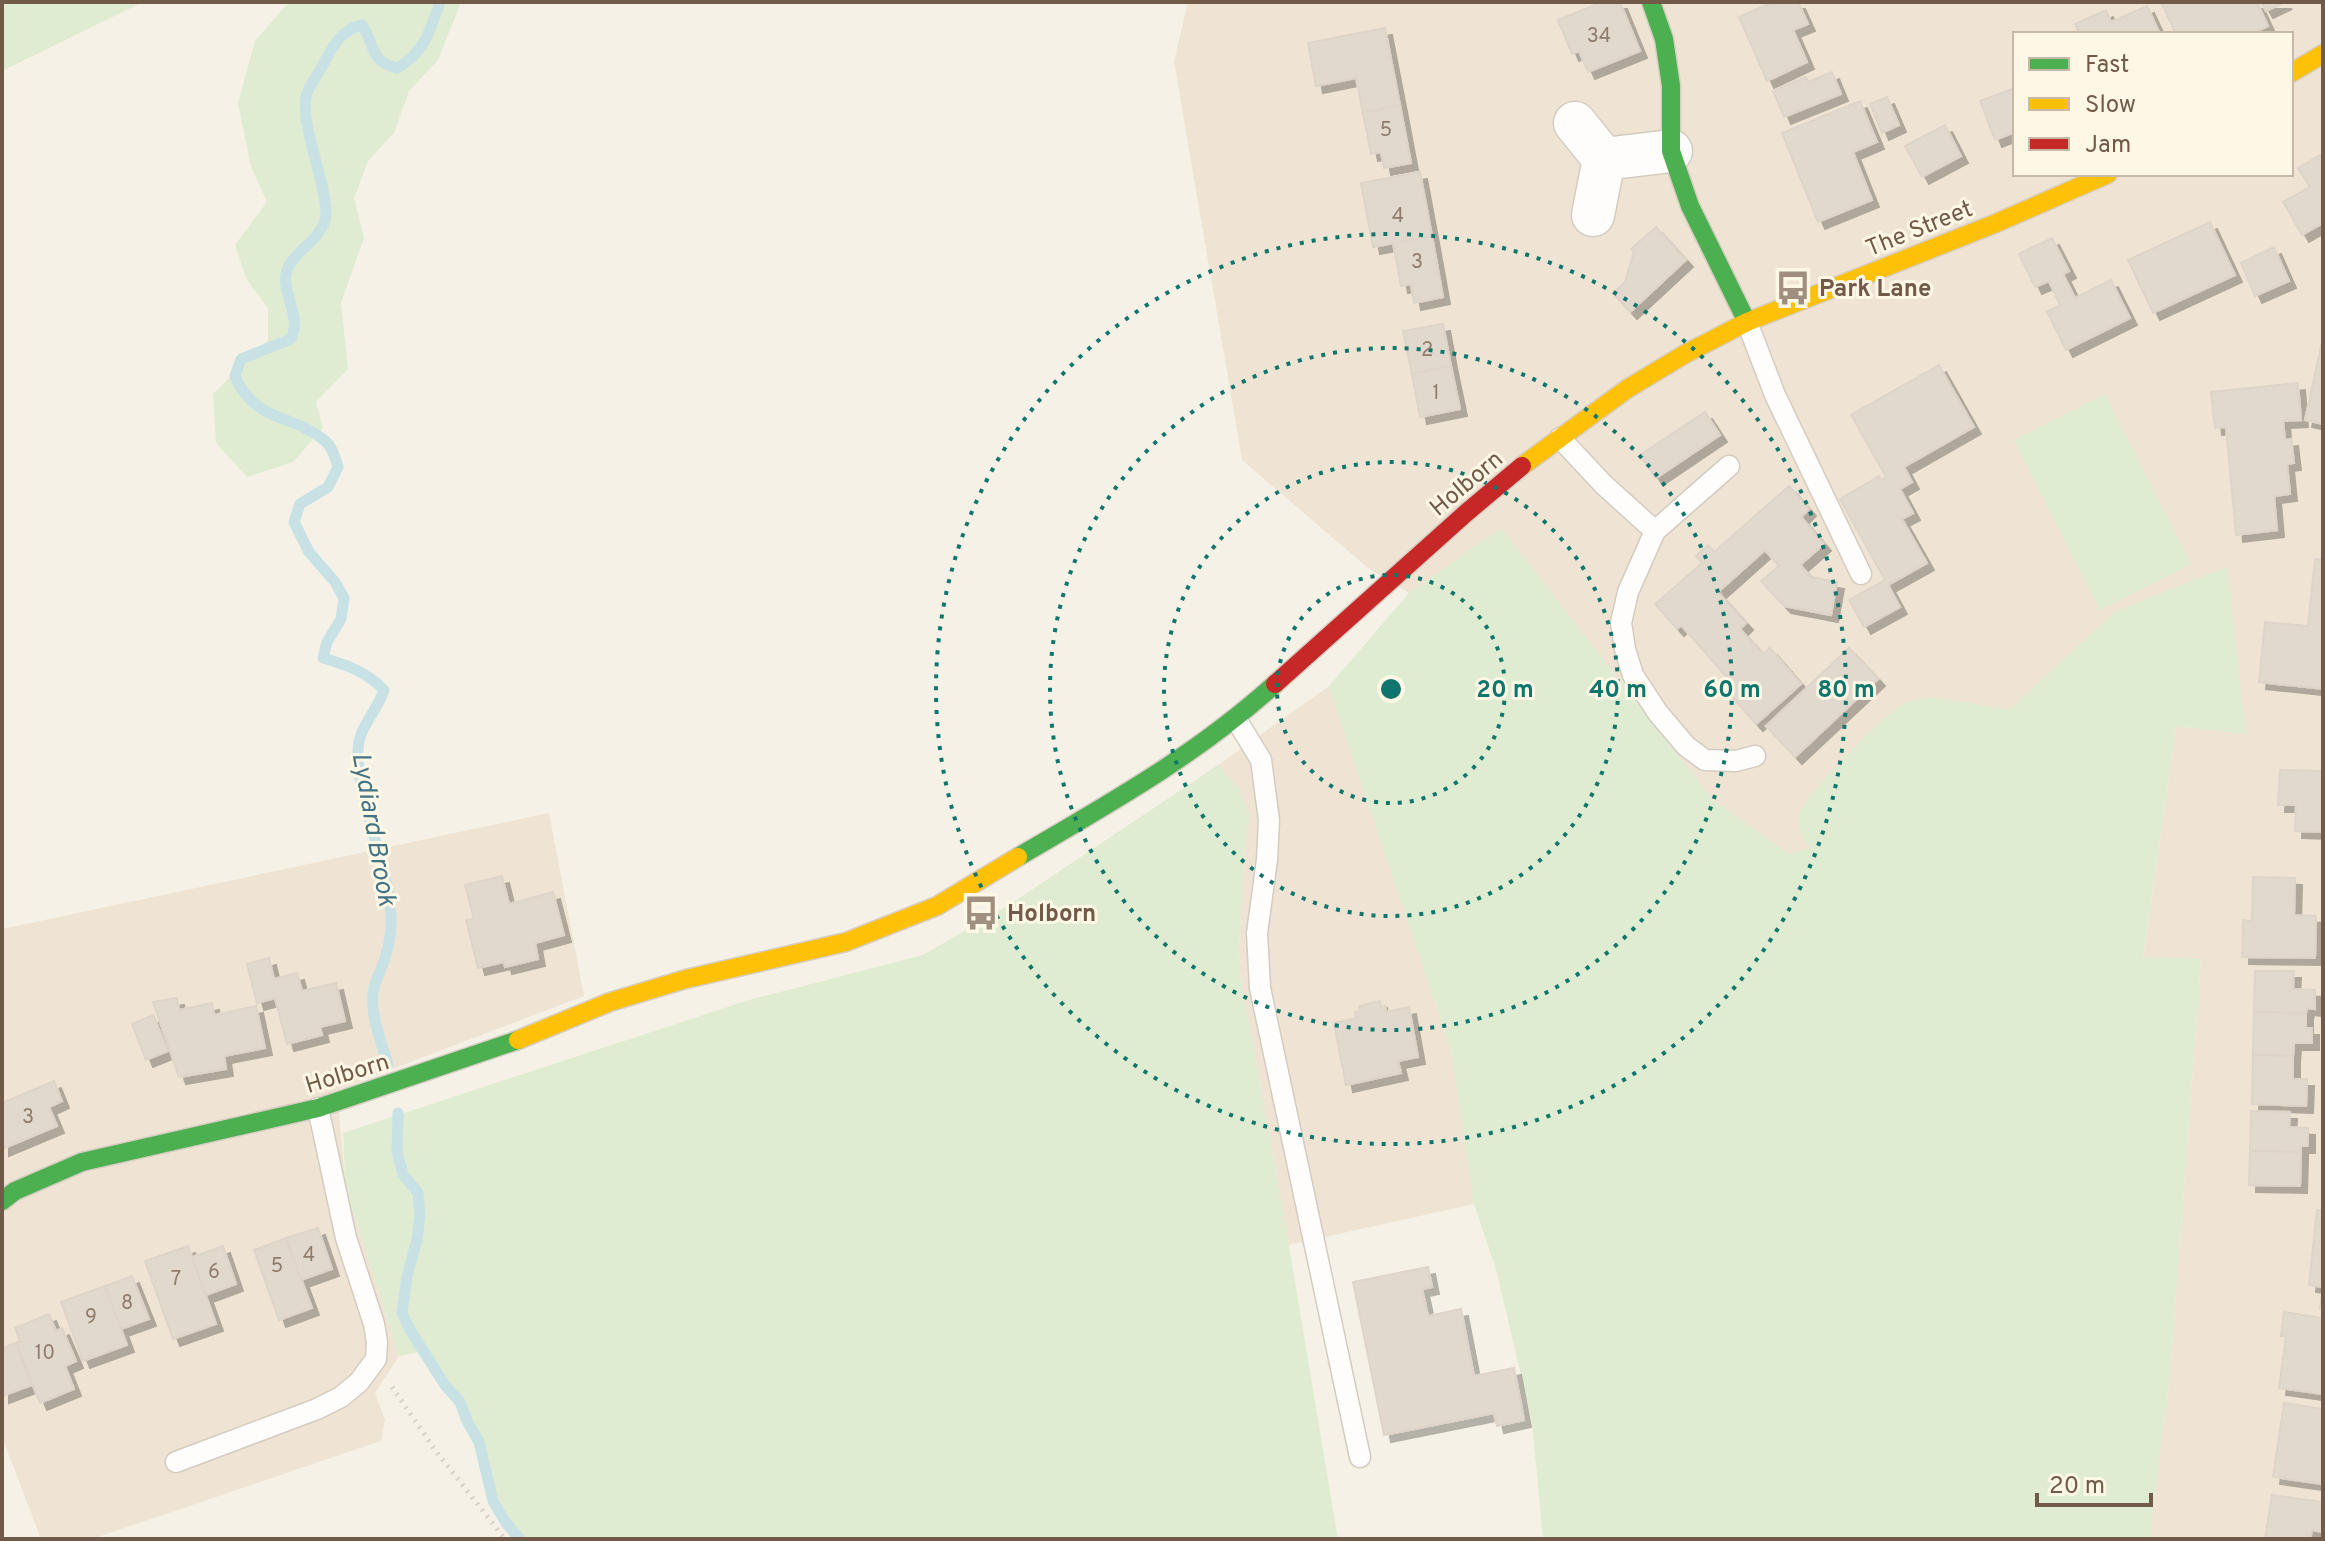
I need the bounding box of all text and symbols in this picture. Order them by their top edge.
house number: 34 [1587,24,1611,50]
legend [2013,32,2293,176]
text: Fast [2085,51,2129,81]
text: Slow [2085,91,2136,121]
house number: 5 [1380,118,1392,144]
text: Jam [2085,131,2131,161]
street label: The Street [1862,195,1978,265]
house number: 4 [1392,204,1404,230]
house number: 3 [1411,250,1423,276]
bus stop icon: Park Lane [1774,269,1812,307]
place label: Park Lane [1819,275,1931,305]
house number: 2 [1421,338,1433,364]
house number: 1 [1432,381,1440,407]
street label: Holborn [1425,445,1510,524]
centre of rings [1377,675,1405,703]
text: 20 m [1476,676,1534,706]
text: 40 m [1589,676,1647,706]
text: 60 m [1703,676,1761,706]
text: 80 m [1817,676,1875,706]
water label: Lydiard Brook [343,750,402,910]
bus stop icon: Holborn [962,894,1000,932]
place label: Holborn [1007,900,1096,930]
street label: Holborn [302,1048,393,1102]
house number: 3 [22,1105,34,1131]
house number: 4 [303,1243,315,1269]
house number: 5 [271,1254,283,1280]
house number: 6 [208,1260,220,1286]
house number: 7 [171,1267,181,1293]
house number: 8 [121,1291,133,1317]
house number: 9 [85,1305,97,1331]
house number: 10 [35,1341,55,1367]
scale bar [2037,1457,2151,1507]
text: 20 m [2049,1472,2105,1502]

